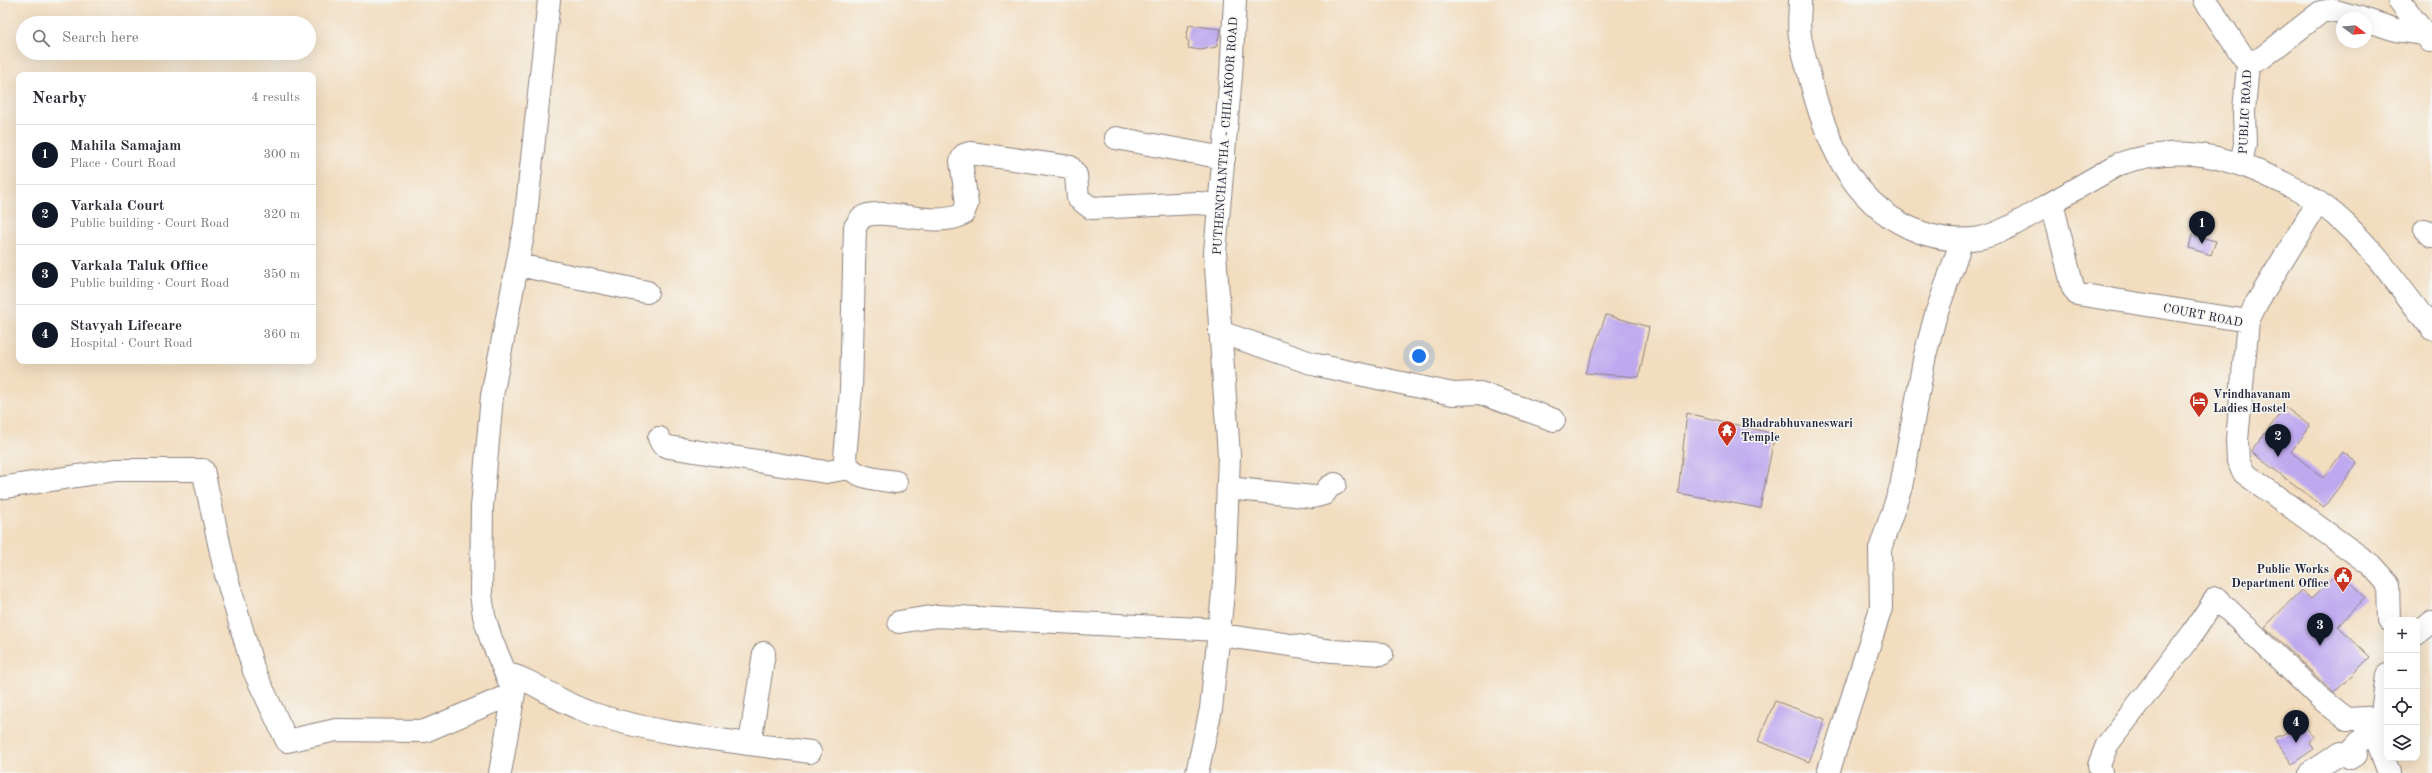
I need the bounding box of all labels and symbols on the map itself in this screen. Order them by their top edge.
north arrow [2336,12,2372,48]
street label: PUTHENCHANTHA - CHILAKOOR ROAD [1212,17,1240,256]
street label: PUBLIC ROAD [2238,70,2254,155]
pin: 1 [2189,211,2215,244]
street label: COURT ROAD [2162,302,2244,330]
your location [1409,346,1429,366]
place label: Vrindhavanam Ladies Hostel [2213,389,2291,415]
hotel icon: Vrindhavanam Ladies Hostel [2188,390,2210,418]
place label: Bhadrabhuvaneswari Temple [1741,418,1853,444]
temple icon: Bhadrabhuvaneswari Temple [1716,419,1738,447]
pin: 2 [2265,424,2291,457]
place label: Public Works Department Office [2231,564,2329,590]
public building icon: Public Works Department Office [2332,565,2354,593]
pin: 3 [2307,613,2333,646]
pin: 4 [2283,710,2309,743]

